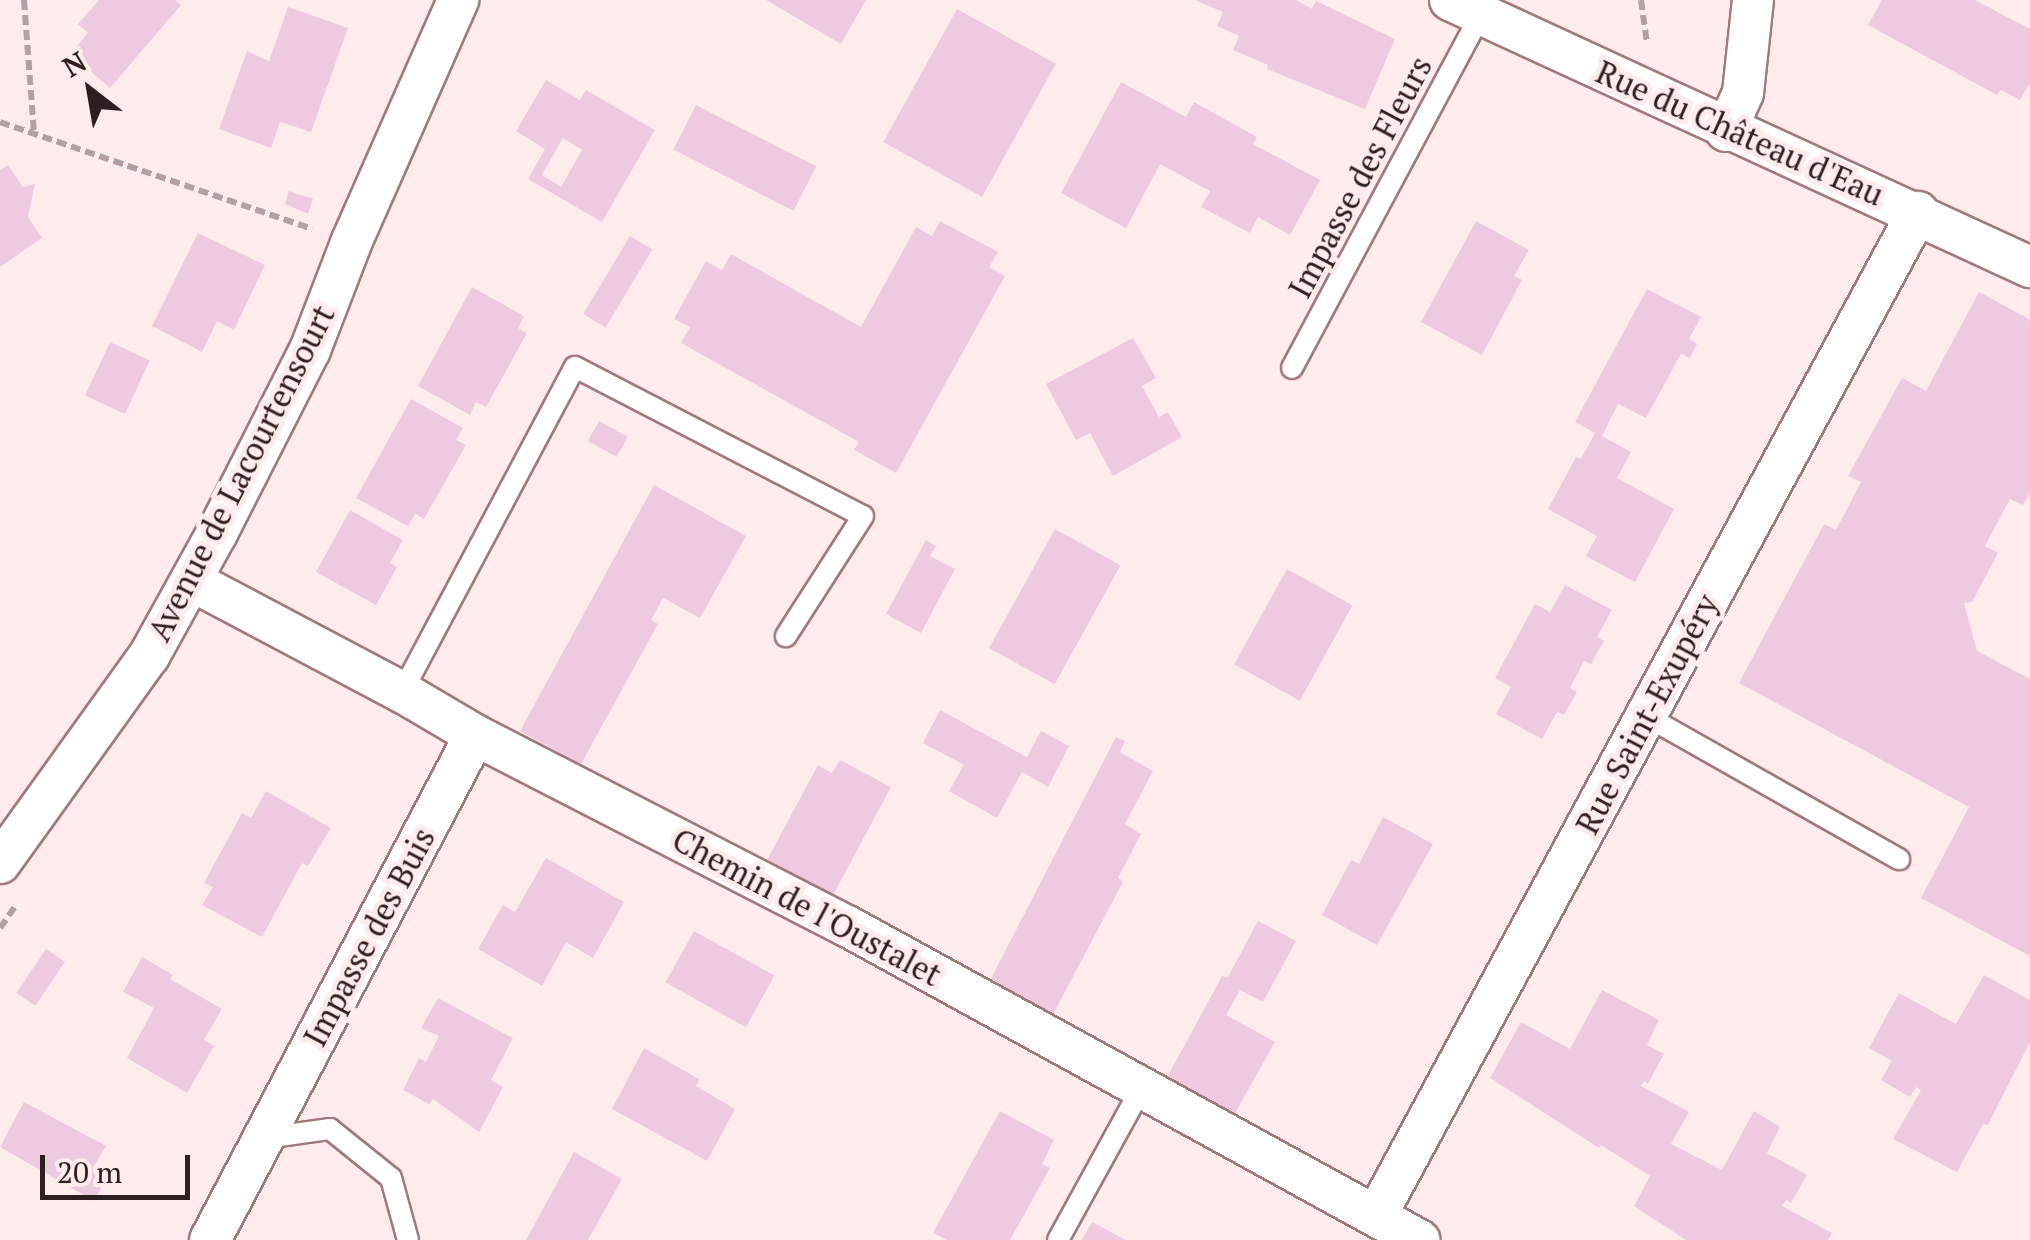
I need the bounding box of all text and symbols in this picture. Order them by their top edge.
north arrow [40,40,140,140]
text: N [56,43,93,85]
street label: Impasse des Fleurs [1280,50,1440,304]
street label: Rue du Château d'Eau [1590,52,1890,214]
street label: Avenue de Lacourtensourt [140,299,342,647]
street label: Rue Saint-Exupéry [1568,588,1726,840]
street label: Chemin de l'Oustalet [666,820,948,994]
street label: Impasse des Buis [295,821,443,1053]
scale bar [45,1135,195,1197]
text: 20 m [57,1152,122,1192]

